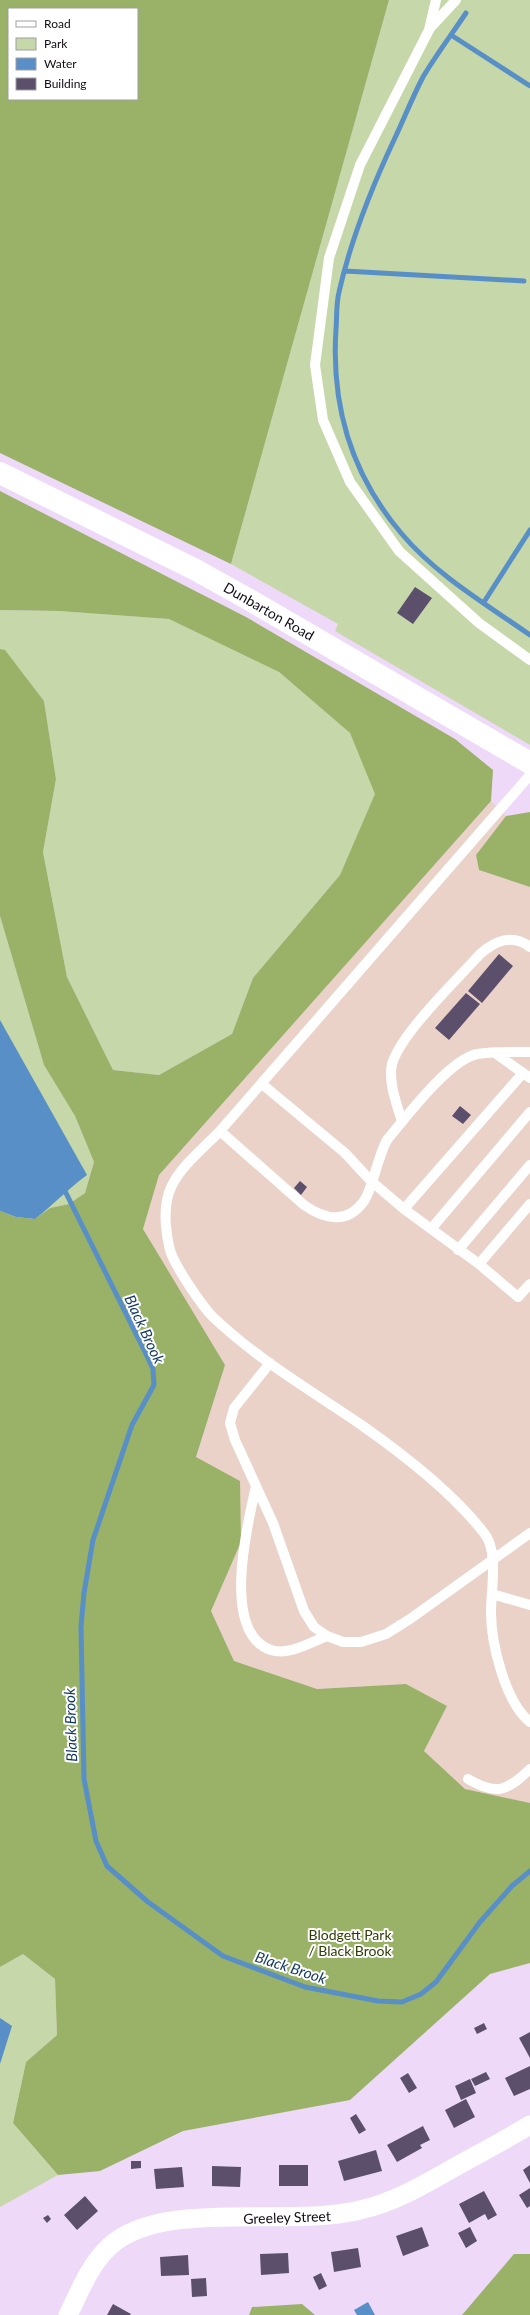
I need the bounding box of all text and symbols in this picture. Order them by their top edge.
legend [8,8,138,100]
text: Road [44,16,71,31]
text: Park [44,36,68,51]
text: Water [44,56,77,71]
text: Building [44,76,87,91]
street label: Dunbarton Road [221,578,317,644]
water label: Black Brook [121,1292,169,1367]
water label: Black Brook [60,1687,80,1762]
park label: Blodgett Park / Black Brook [308,1926,392,1959]
water label: Black Brook [253,1947,330,1987]
street label: Greeley Street [243,2207,331,2227]

